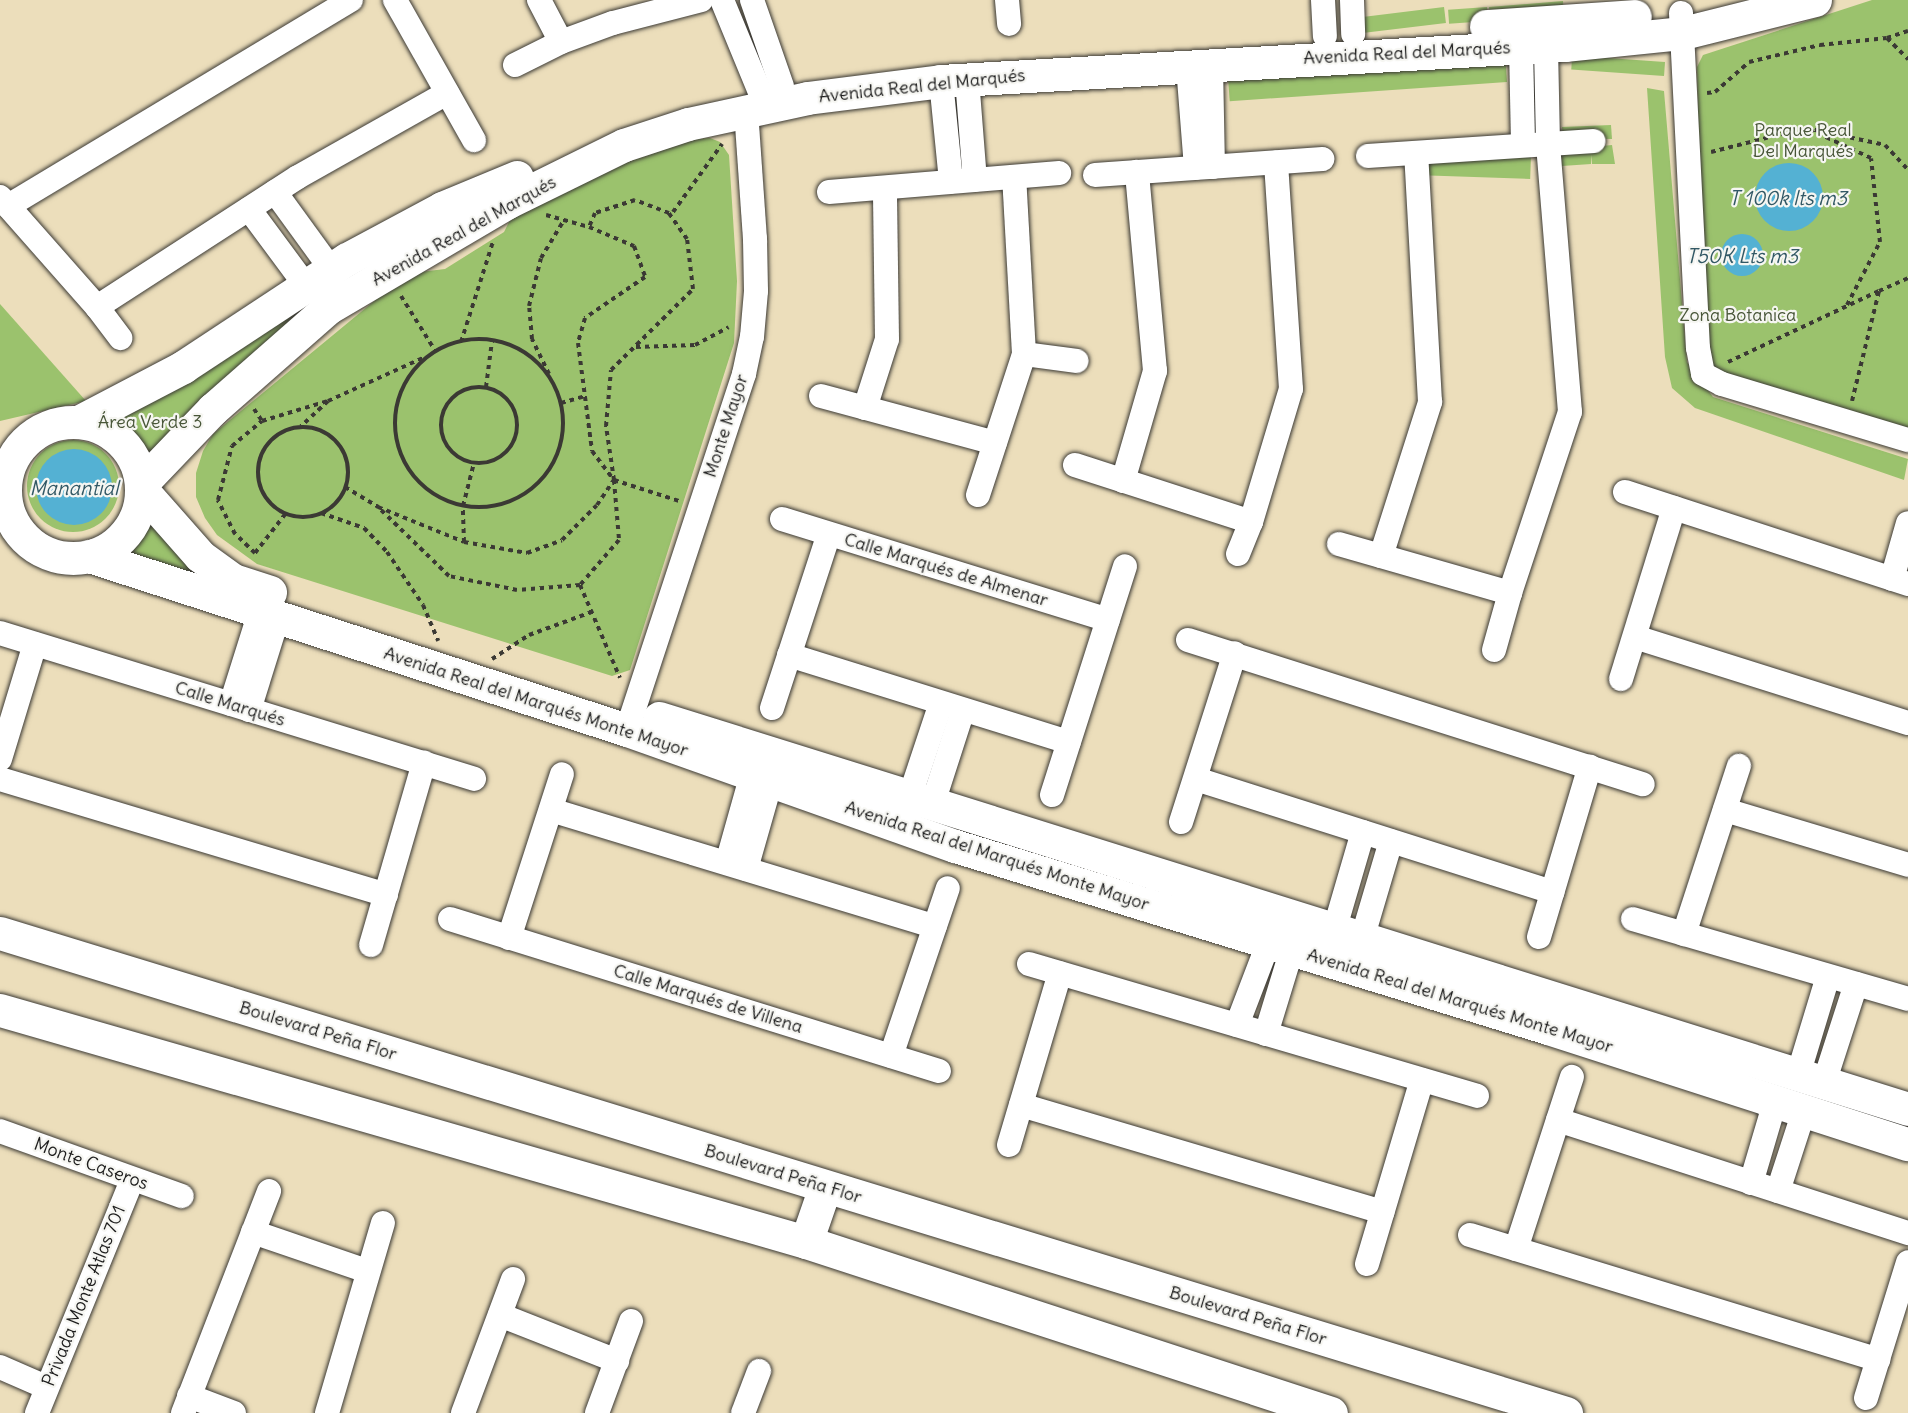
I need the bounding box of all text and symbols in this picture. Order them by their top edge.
street label: Avenida Real del Marqués [1303,37,1511,69]
street label: Avenida Real del Marqués [818,64,1026,108]
park label: Parque Real Del Marqués [1753,120,1853,162]
street label: Avenida Real del Marqués [368,171,560,291]
water label: T 100k lts m3 [1729,185,1847,209]
water label: T50K Lts m3 [1686,243,1798,267]
park label: Zona Botanica [1680,304,1796,326]
street label: Monte Mayor [699,372,753,480]
park label: Área Verde 3 [98,411,202,433]
water label: Manantial [29,475,119,499]
street label: Calle Marqués de Almenar [841,529,1051,611]
street label: Avenida Real del Marqués Monte Mayor [381,642,691,762]
street label: Calle Marqués [172,677,288,731]
street label: Avenida Real del Marqués Monte Mayor [842,796,1152,916]
street label: Avenida Real del Marqués Monte Mayor [1304,944,1616,1058]
street label: Calle Marqués de Villena [611,960,805,1038]
street label: Boulevard Peña Flor [237,997,399,1065]
street label: Monte Caseros [31,1133,151,1195]
street label: Boulevard Peña Flor [702,1140,864,1208]
street label: Privada Monte Atlas 701 [38,1203,130,1389]
street label: Boulevard Peña Flor [1167,1282,1329,1350]

